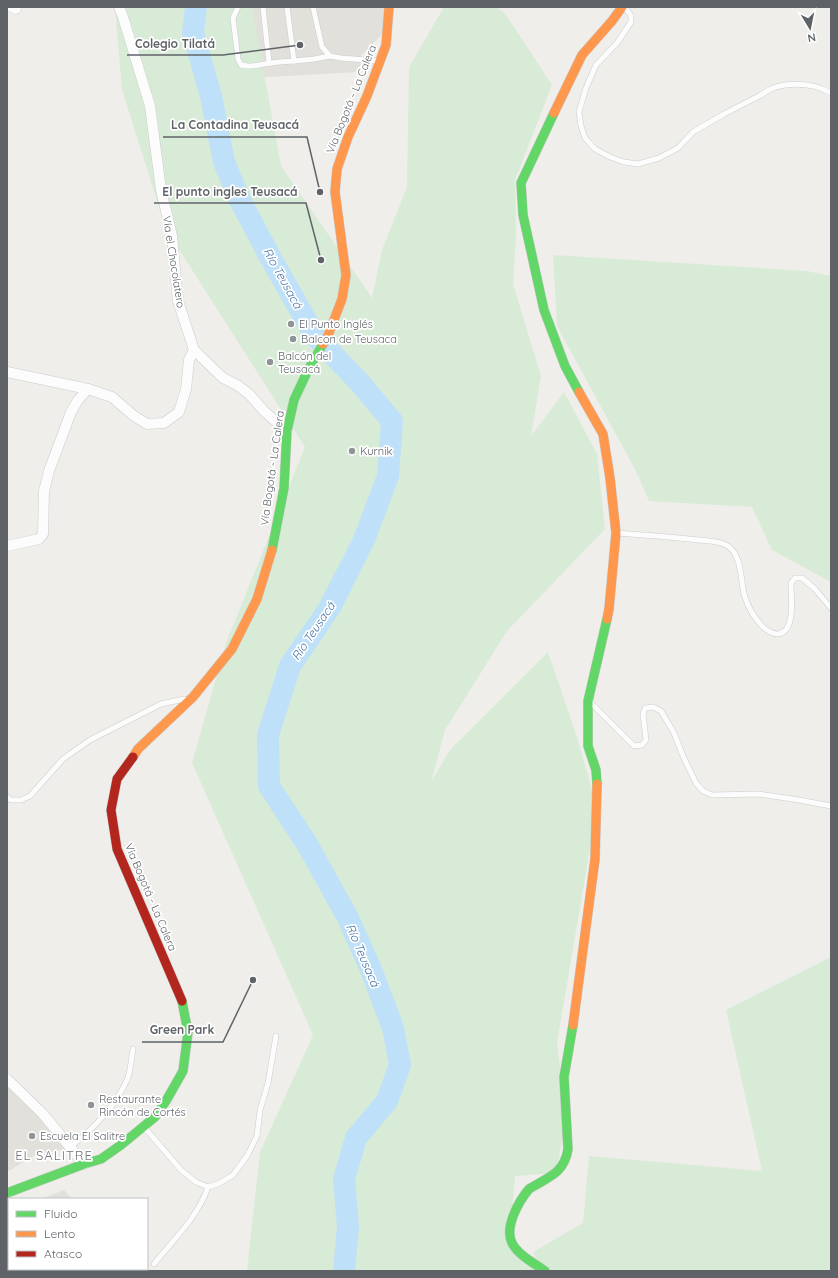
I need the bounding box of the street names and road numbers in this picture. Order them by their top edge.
street label: Vía Bogotá - La Calera [323,43,379,155]
street label: Vía el Chocolatero [160,215,188,309]
street label: Vía Bogotá - La Calera [257,410,287,526]
street label: Vía Bogotá - La Calera [122,841,180,953]

